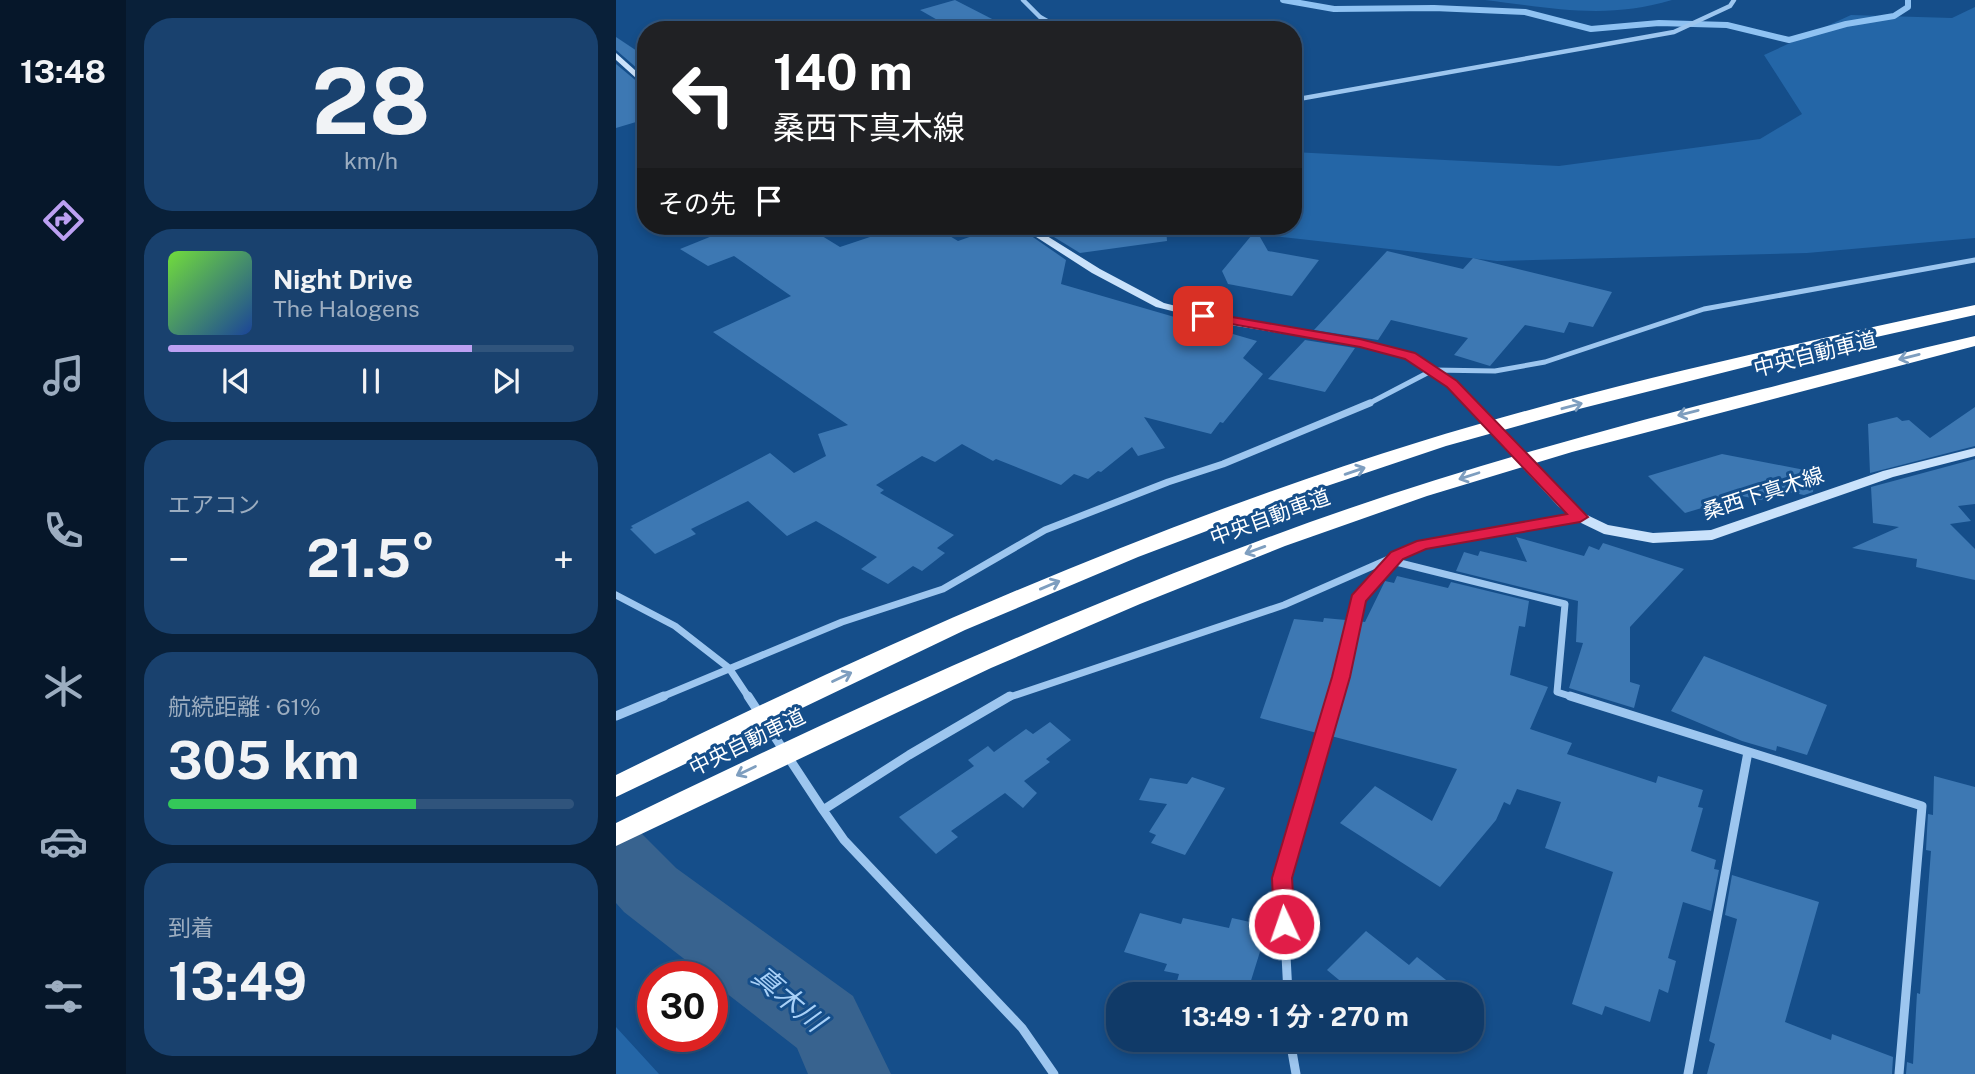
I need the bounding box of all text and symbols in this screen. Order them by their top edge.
text: 140 m [773,43,913,101]
text: 28 [312,48,430,154]
icon: left [658,49,749,140]
text: 13:48 [20,53,106,90]
text: 桑西下真木線 [773,109,965,146]
text: km/h [344,147,398,174]
icon: arrive [750,182,788,220]
text: その先 [658,188,736,219]
icon: directions [39,196,88,245]
text: Night Drive [273,264,413,295]
pin [1173,286,1233,346]
text: The Halogens [273,295,420,322]
icon: arrive [1184,297,1222,335]
street label: 中央自動車道 [1751,327,1879,381]
icon: music [39,351,88,400]
one-way arrow [1898,351,1921,365]
icon: previous [217,362,255,400]
icon: pause [352,362,390,400]
icon: next [487,362,525,400]
one-way arrow [1561,399,1583,412]
one-way arrow [1677,407,1700,420]
street label: 桑西下真木線 [1699,462,1827,524]
one-way arrow [1343,464,1365,476]
one-way arrow [1459,471,1481,483]
street label: 中央自動車道 [1207,484,1333,550]
text: エアコン [168,491,260,518]
icon: phone [39,506,88,555]
text: 21.5° [306,528,436,589]
text: − [168,537,189,582]
text: + [553,537,574,582]
one-way arrow [1244,545,1266,558]
one-way arrow [1039,578,1060,591]
icon: climate [39,662,88,711]
one-way arrow [831,670,852,683]
text: 航続距離 · 61% [168,693,321,720]
street label: 中央自動車道 [685,703,809,781]
text: 305 km [168,730,359,791]
one-way arrow [736,765,757,779]
icon: car [39,817,88,866]
position arrow [1247,887,1321,961]
text: 到着 [168,914,214,941]
text: 13:49 [168,951,307,1012]
water label: 真木川 [746,958,834,1040]
speed limit sign: 30 [637,961,728,1052]
icon: filters [39,972,88,1021]
text: 13:49 · 1 分 · 270 m [1181,1001,1409,1032]

